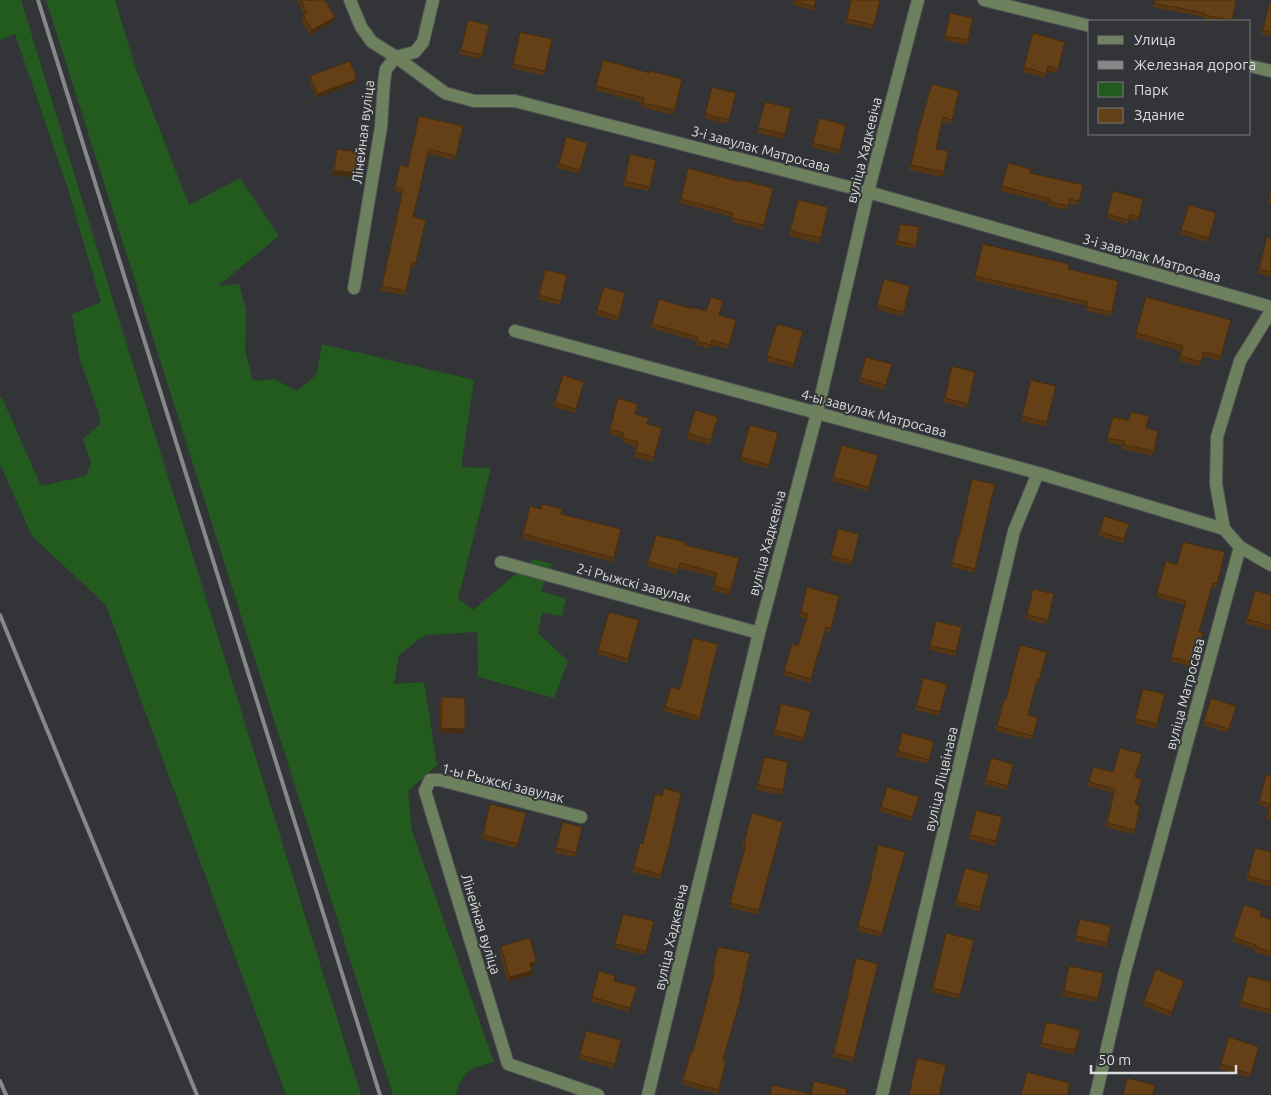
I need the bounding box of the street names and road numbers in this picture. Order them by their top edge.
street label: Лінейная вуліца [349,79,377,185]
street label: вуліца Хадкевіча [843,95,885,205]
street label: 3-і завулак Матросава [690,123,832,175]
street label: 3-і завулак Матросава [1081,231,1223,285]
street label: 4-ы завулак Матросава [799,386,949,440]
street label: вуліца Хадкевіча [745,488,789,598]
street label: 2-і Рыжскі завулак [575,560,693,606]
street label: вуліца Матросава [1162,636,1208,752]
street label: вуліца Ліцвінава [921,725,961,833]
street label: 1-ы Рыжскі завулак [440,760,566,806]
street label: Лінейная вуліца [458,872,504,976]
street label: вуліца Хадкевіча [651,882,691,992]

